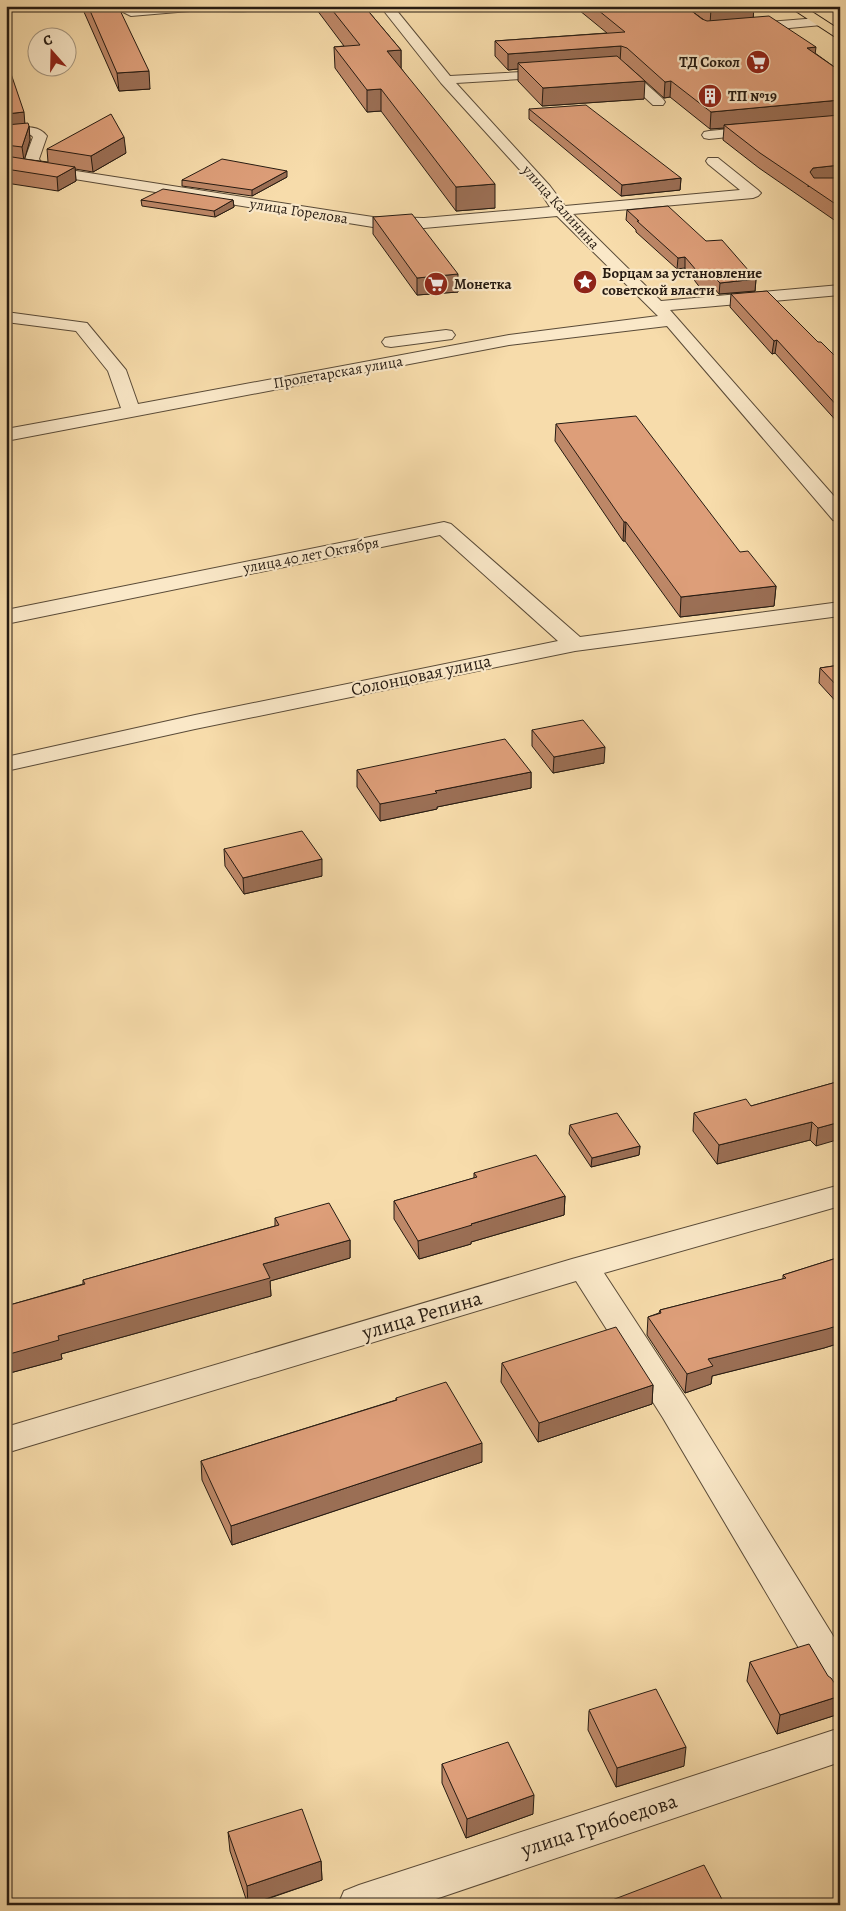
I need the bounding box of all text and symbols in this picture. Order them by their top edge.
north arrow [28,28,78,78]
text: С [40,30,55,51]
supermarket icon: ТД Сокол [745,49,771,75]
place label: ТД Сокол [679,52,740,72]
building icon: ТП №19 [697,83,723,109]
place label: ТП №19 [728,86,777,106]
street label: улица Калинина [517,160,604,254]
street label: улица Горелова [248,193,350,229]
place label: Борцам за установление советской власти [602,263,762,300]
place icon: Борцам за установление советской власти [572,269,598,295]
supermarket icon: Монетка [423,271,449,297]
place label: Монетка [454,274,512,294]
street label: Пролетарская улица [272,351,404,393]
street label: улица 40 лет Октября [241,532,381,578]
street label: Солонцовая улица [349,648,494,702]
street label: улица Репина [358,1283,486,1347]
street label: улица Грибоедова [516,1786,681,1864]

